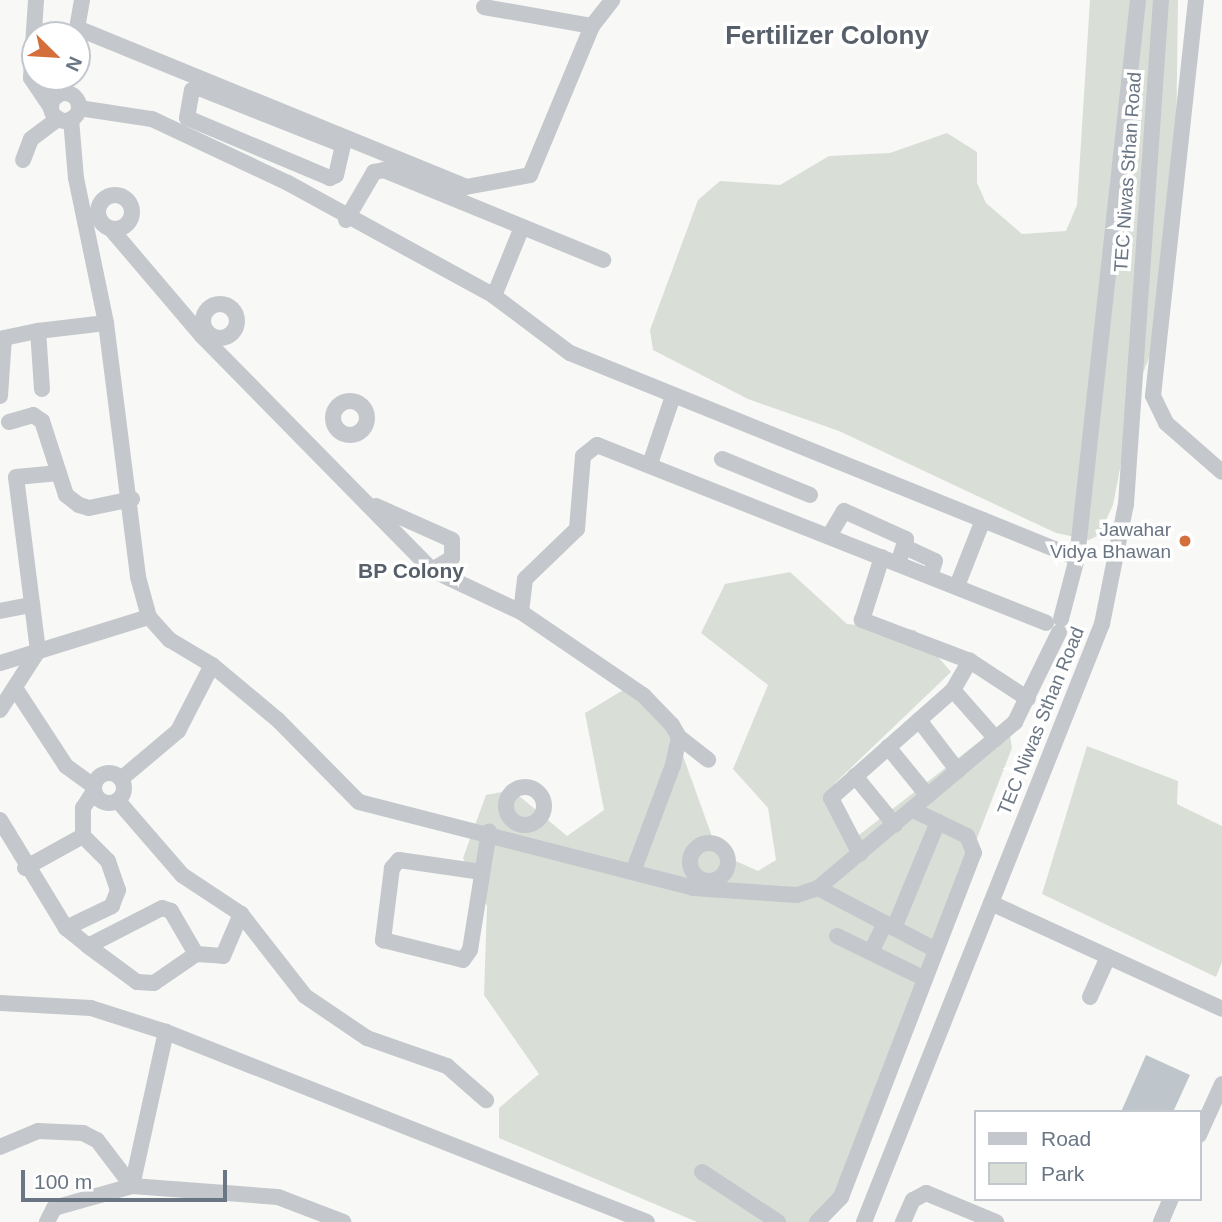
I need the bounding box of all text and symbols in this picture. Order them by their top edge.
district label: Fertilizer Colony [725,20,929,52]
north arrow [21,21,91,91]
text: N [61,53,86,74]
street label: TEC Niwas Sthan Road [1110,71,1146,273]
place label: Jawahar Vidya Bhawan [1050,519,1171,563]
marker: Jawahar Vidya Bhawan [1177,533,1193,549]
district label: BP Colony [358,558,464,584]
street label: TEC Niwas Sthan Road [993,624,1089,818]
legend [974,1110,1201,1201]
text: Road [1041,1127,1091,1150]
scale bar [24,1156,231,1200]
text: Park [1041,1162,1084,1185]
text: 100 m [34,1170,92,1193]

